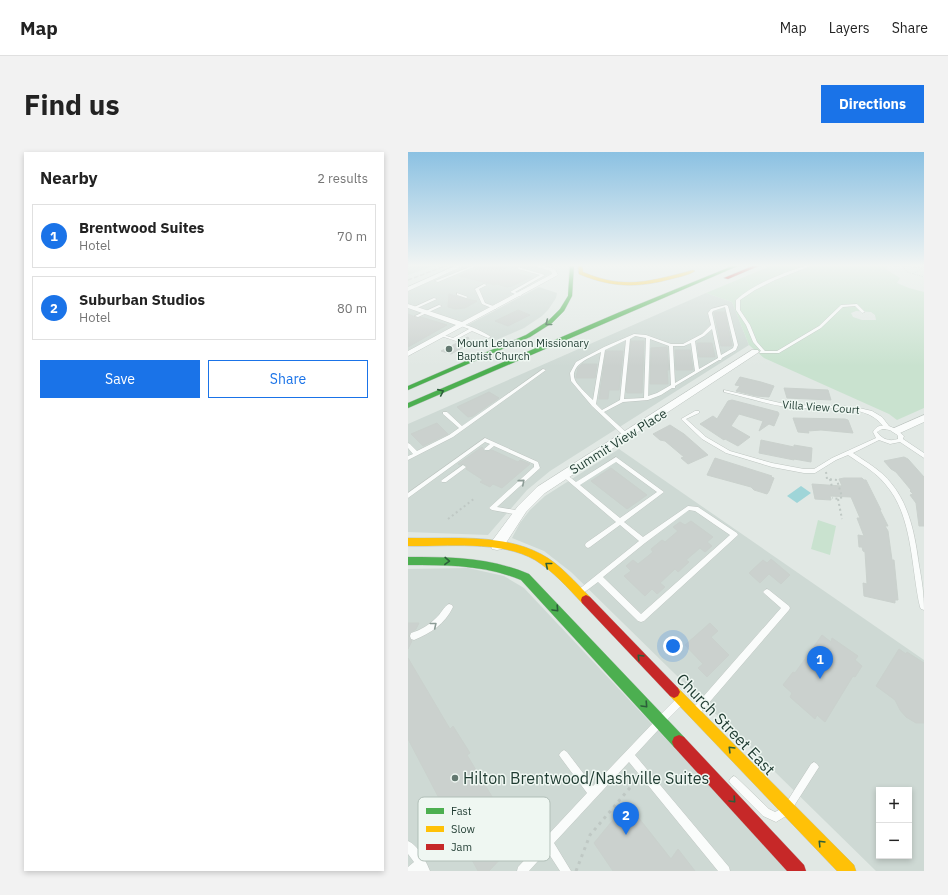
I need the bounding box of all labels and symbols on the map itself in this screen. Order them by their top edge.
one-way arrow [546,318,553,325]
place label: Mount Lebanon Missionary Baptist Church [457,336,589,363]
marker: Mount Lebanon Missionary Baptist Church [444,344,454,354]
one-way arrow [437,388,444,396]
street label: Villa View Court [782,397,860,417]
street label: Summit View Place [566,405,670,478]
one-way arrow [517,480,525,487]
one-way arrow [444,557,450,566]
one-way arrow [545,563,552,570]
one-way arrow [552,605,559,612]
one-way arrow [430,622,437,629]
your location [663,636,683,656]
pin: 1 [807,646,833,679]
one-way arrow [637,654,645,662]
street label: Church Street East [672,669,780,779]
one-way arrow [640,700,647,707]
one-way arrow [728,746,736,754]
place label: Hilton Brentwood/Nashville Suites [463,768,709,788]
marker: Hilton Brentwood/Nashville Suites [450,773,460,783]
one-way arrow [728,795,736,803]
legend [418,797,550,861]
pin: 2 [613,802,639,835]
text: Fast [451,804,472,818]
text: Slow [451,822,475,836]
text: Jam [451,840,472,854]
one-way arrow [818,840,826,848]

